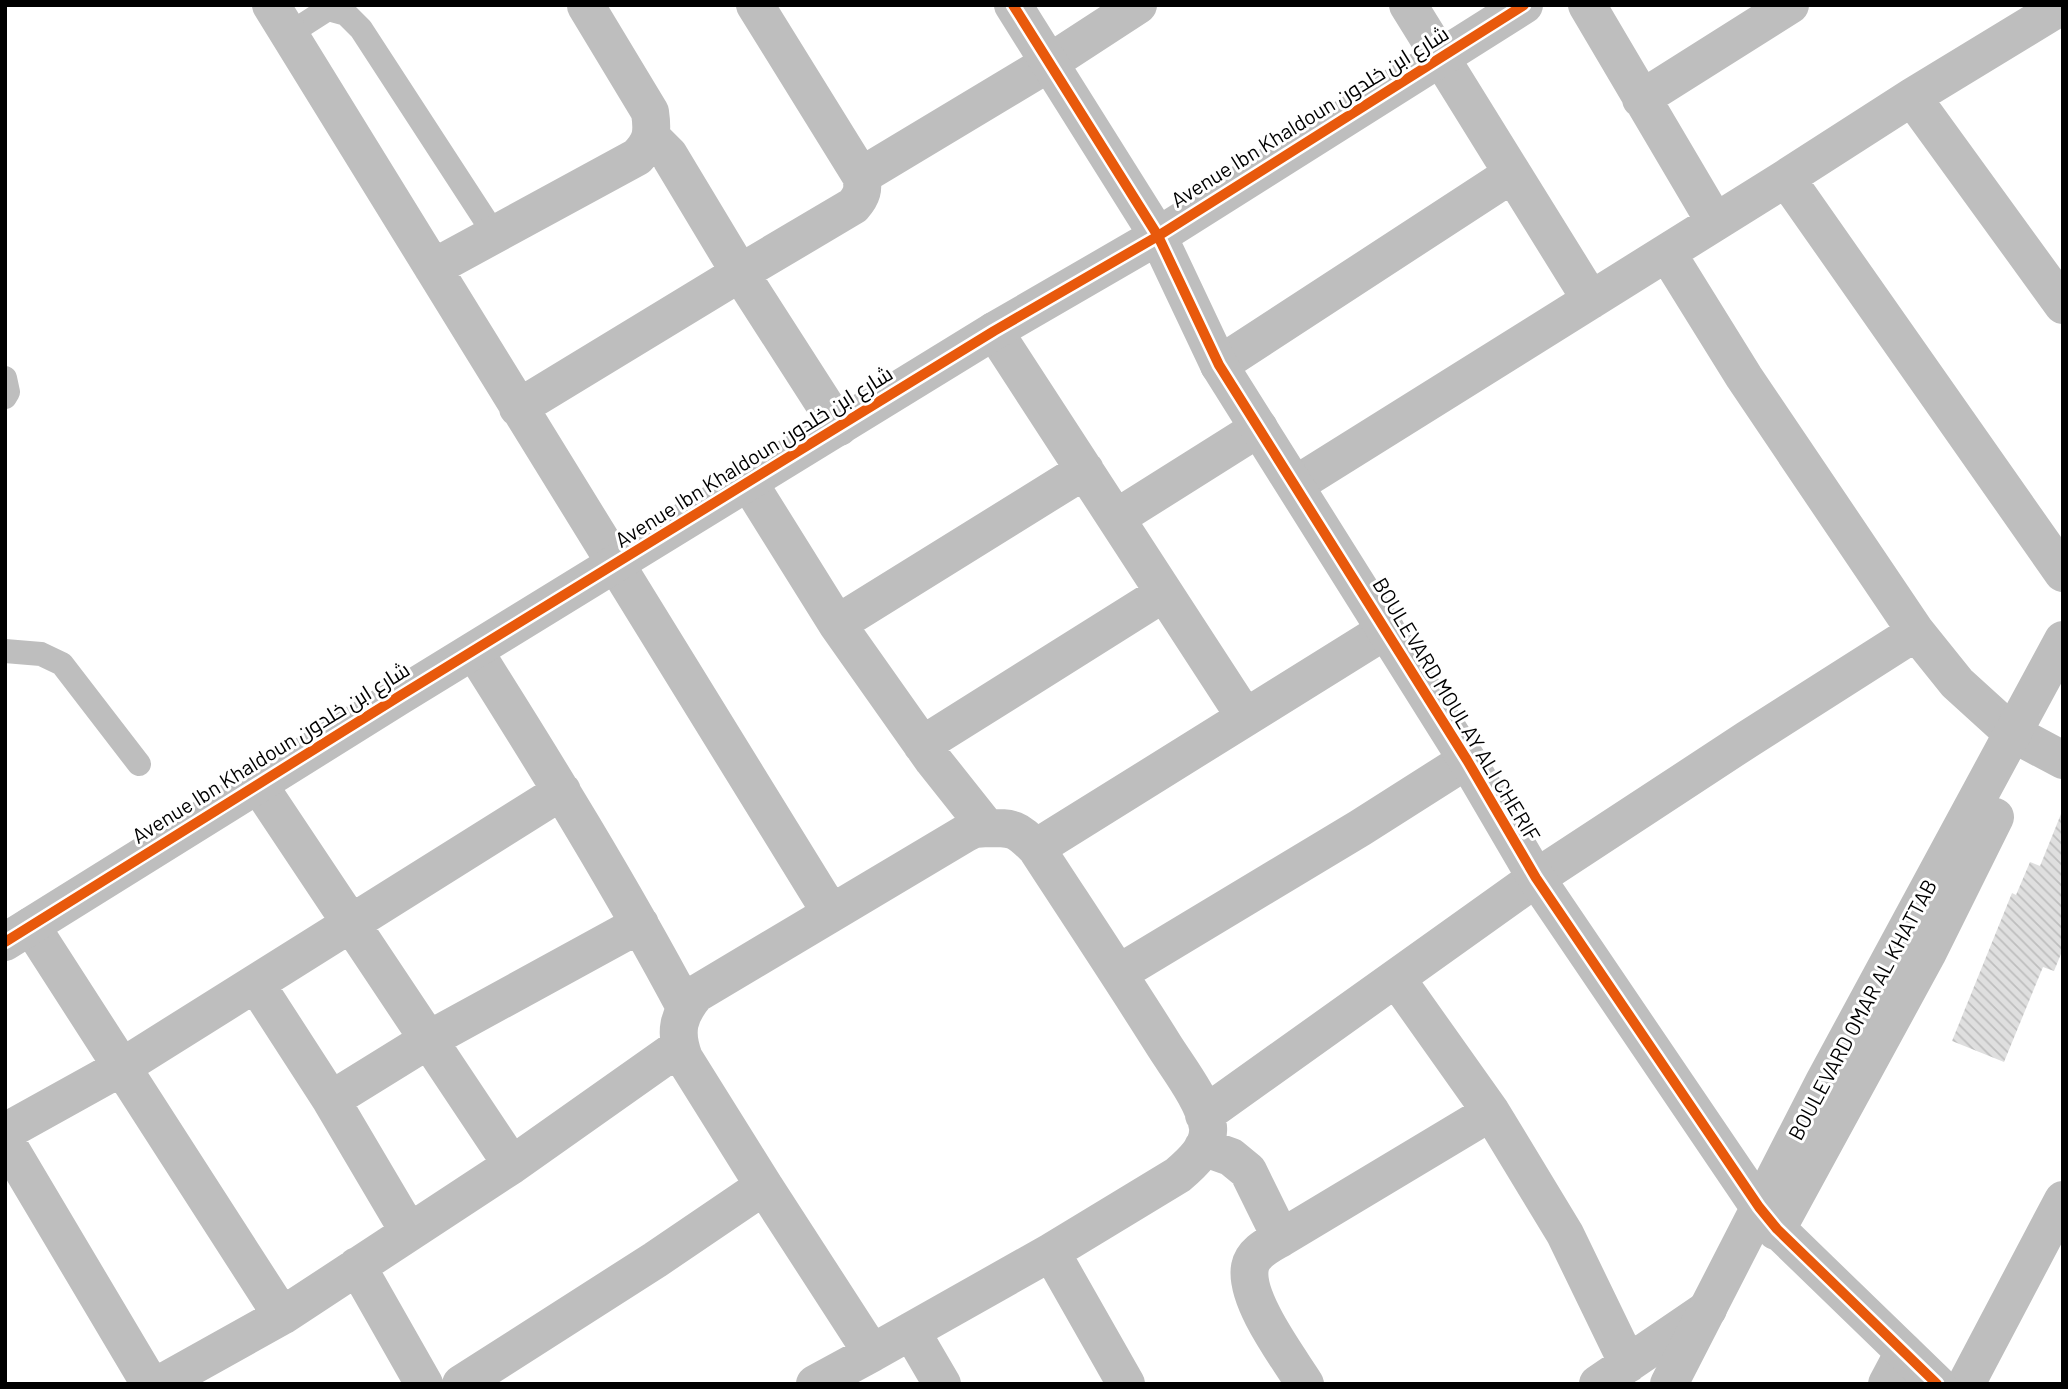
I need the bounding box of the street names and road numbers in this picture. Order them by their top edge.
street label: Avenue Ibn Khaldoun شارع ابن خلدون [1166,20,1454,214]
street label: Avenue Ibn Khaldoun شارع ابن خلدون [610,360,898,554]
street label: BOULEVARD MOULAY ALI CHERIF [1368,573,1546,846]
street label: Avenue Ibn Khaldoun شارع ابن خلدون [127,656,415,850]
street label: BOULEVARD OMAR AL KHATTAB [1782,875,1941,1144]

